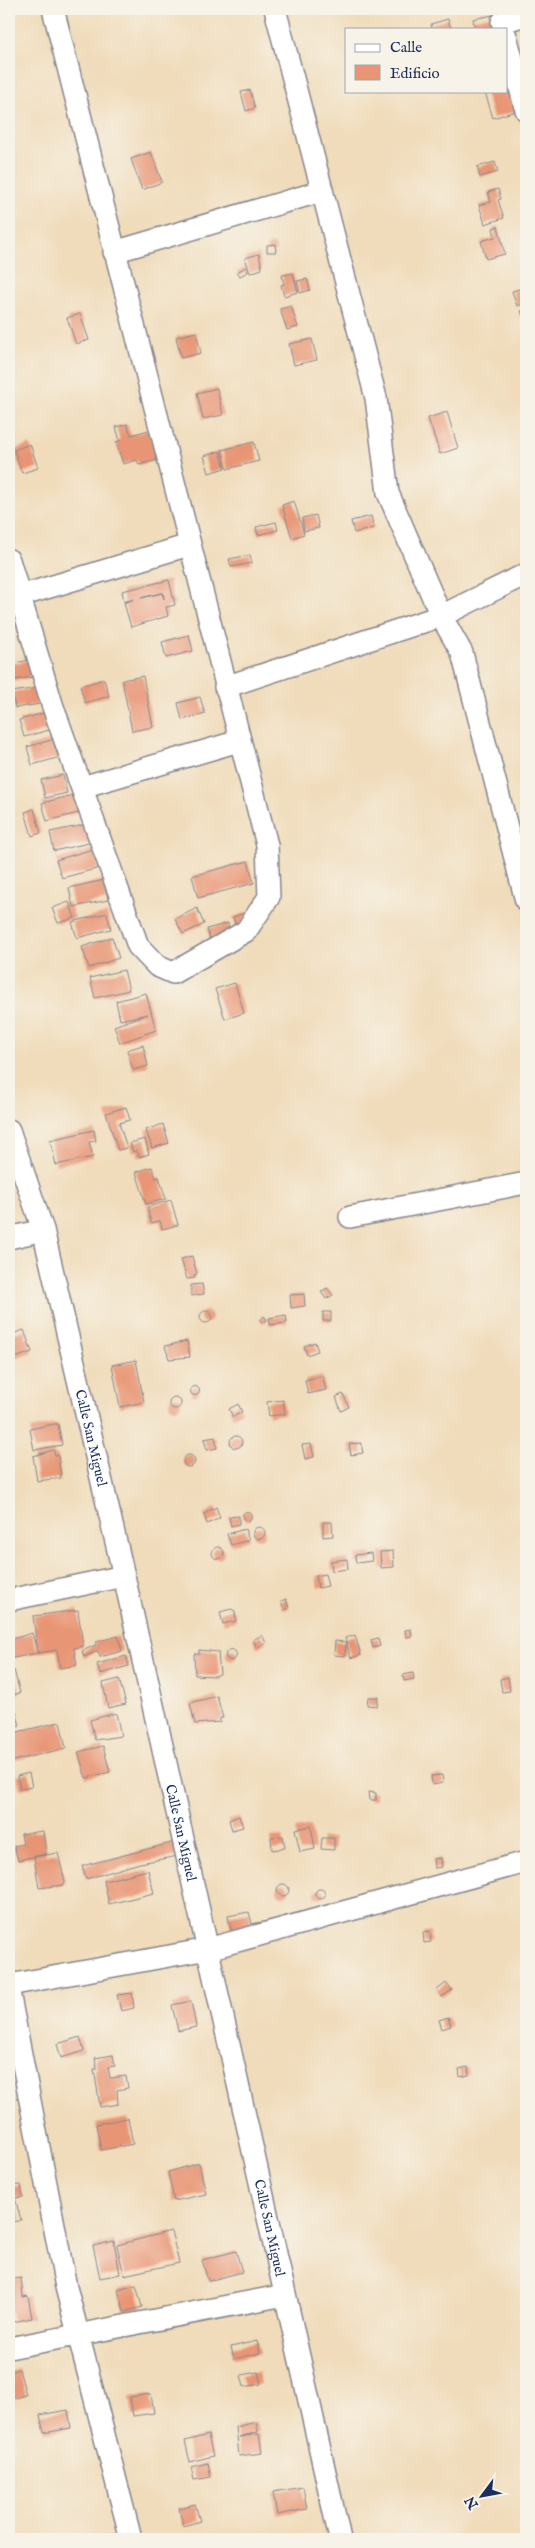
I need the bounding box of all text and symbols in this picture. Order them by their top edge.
legend [345,28,508,92]
text: Calle [390,38,422,57]
text: Edificio [390,64,440,83]
street label: Calle San Miguel [71,1388,111,1488]
street label: Calle San Miguel [161,1783,200,1883]
street label: Calle San Miguel [250,2178,289,2278]
north arrow [458,2470,508,2520]
text: N [461,2492,483,2513]

